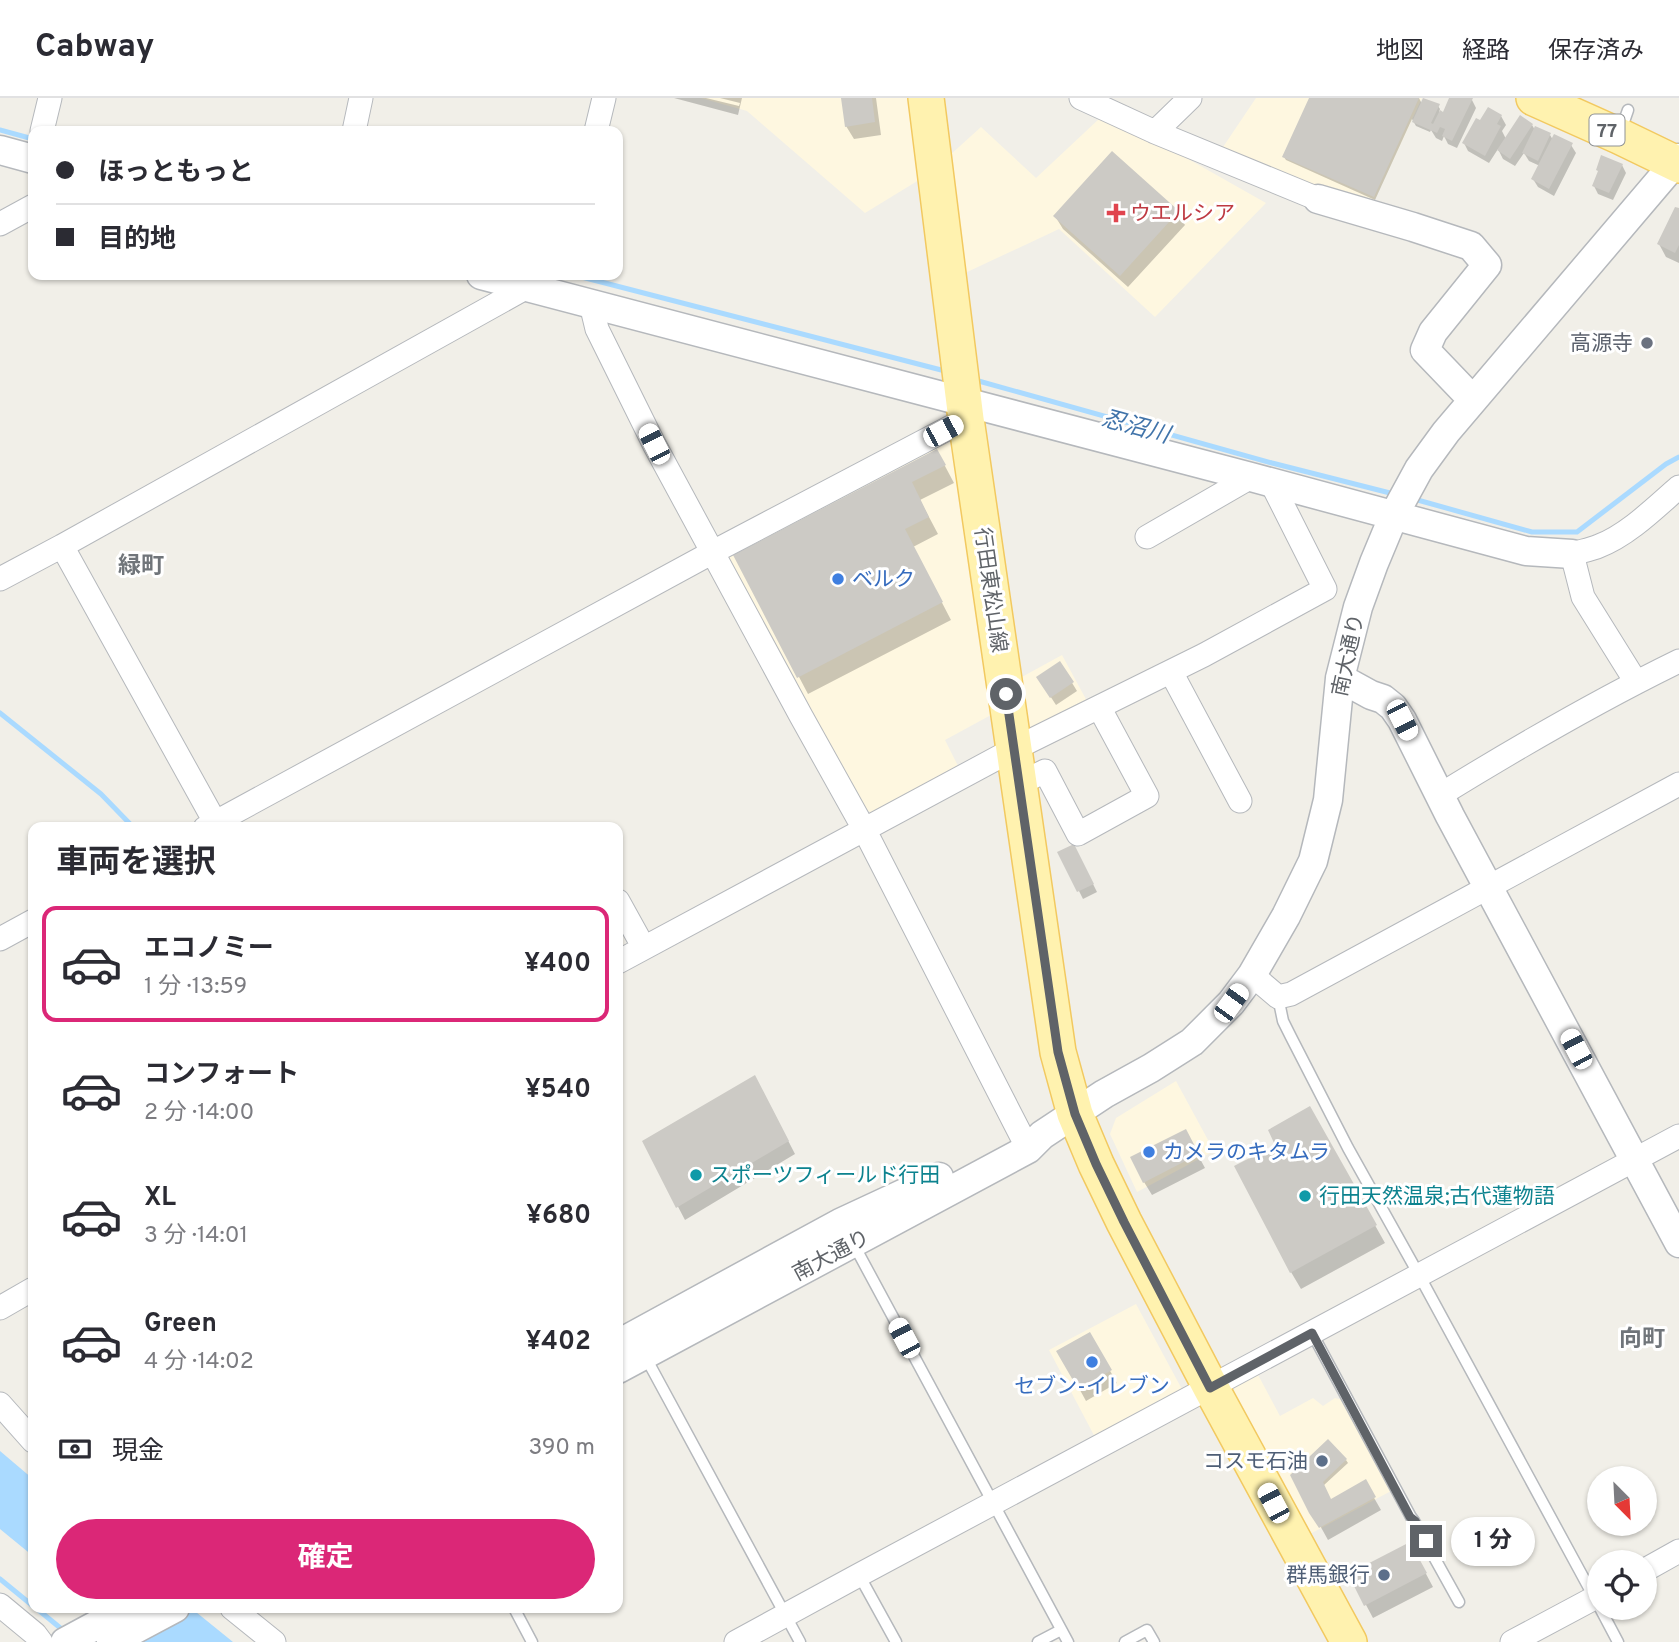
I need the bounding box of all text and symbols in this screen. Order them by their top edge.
text: Cabway [35,27,154,69]
text: 地図 [1376,37,1424,67]
text: 経路 [1462,37,1510,67]
text: 保存済み [1548,37,1644,67]
road number: 77 [1590,114,1624,146]
text: ほっともっと [98,157,254,190]
place label: ウエルシア [1130,201,1235,228]
marker: ウエルシア [1108,205,1124,221]
text: 目的地 [98,224,176,257]
place label: 高源寺 [1570,331,1633,358]
marker: 高源寺 [1639,335,1655,351]
water label: 忍沼川 [1098,405,1175,452]
car [920,412,967,450]
car [636,421,673,467]
street label: 行田東松山線 [967,526,1012,654]
district label: 緑町 [118,553,164,582]
place label: ベルク [852,567,915,594]
marker: ベルク [830,571,846,587]
street label: 南大通り [1328,611,1371,699]
route start [990,678,1022,710]
car [1384,697,1421,743]
text: 車両を選択 [56,844,216,884]
icon: car [60,933,123,996]
text: エコノミー [144,933,274,966]
text: ¥400 [524,948,591,981]
text: 1 分 · 13:59 [144,973,247,1002]
car [1211,980,1252,1026]
car [1557,1026,1596,1072]
icon: car [60,1059,123,1122]
text: コンフォート [144,1059,299,1092]
text: ¥540 [525,1074,591,1107]
text: 2 分 · 14:00 [144,1099,254,1128]
place label: カメラのキタムラ [1163,1140,1330,1167]
marker: カメラのキタムラ [1141,1144,1157,1160]
place label: スポーツフィールド行田 [710,1163,940,1190]
marker: スポーツフィールド行田 [688,1167,704,1183]
text: XL [144,1182,176,1215]
place label: 行田天然温泉;古代蓮物語 [1319,1184,1555,1211]
icon: car [60,1185,123,1248]
marker: 行田天然温泉;古代蓮物語 [1297,1188,1313,1204]
text: ¥680 [526,1200,591,1233]
text: 3 分 · 14:01 [144,1222,248,1251]
street label: 南大通り [788,1225,875,1288]
text: Green [144,1308,217,1341]
icon: car [60,1311,123,1374]
car [885,1315,924,1361]
text: ¥402 [526,1326,591,1359]
district label: 向町 [1619,1326,1665,1355]
text: 4 分 · 14:02 [144,1348,254,1377]
marker: セブン-イレブン [1084,1354,1100,1370]
place label: セブン-イレブン [1014,1374,1170,1401]
icon: cash [56,1430,94,1468]
text: 390 m [528,1434,595,1463]
text: 現金 [112,1436,164,1469]
place label: コスモ石油 [1203,1449,1308,1476]
marker: コスモ石油 [1314,1453,1330,1469]
north arrow [1587,1466,1657,1536]
map controls [1587,1466,1657,1620]
car [1254,1480,1293,1526]
callout: 1 分 [1450,1516,1534,1566]
button: 確定 [56,1519,595,1599]
route end [1410,1525,1442,1557]
text: 1 分 [1474,1527,1512,1556]
button: locate [1587,1550,1657,1620]
place label: 群馬銀行 [1286,1563,1370,1590]
marker: 群馬銀行 [1376,1567,1392,1583]

